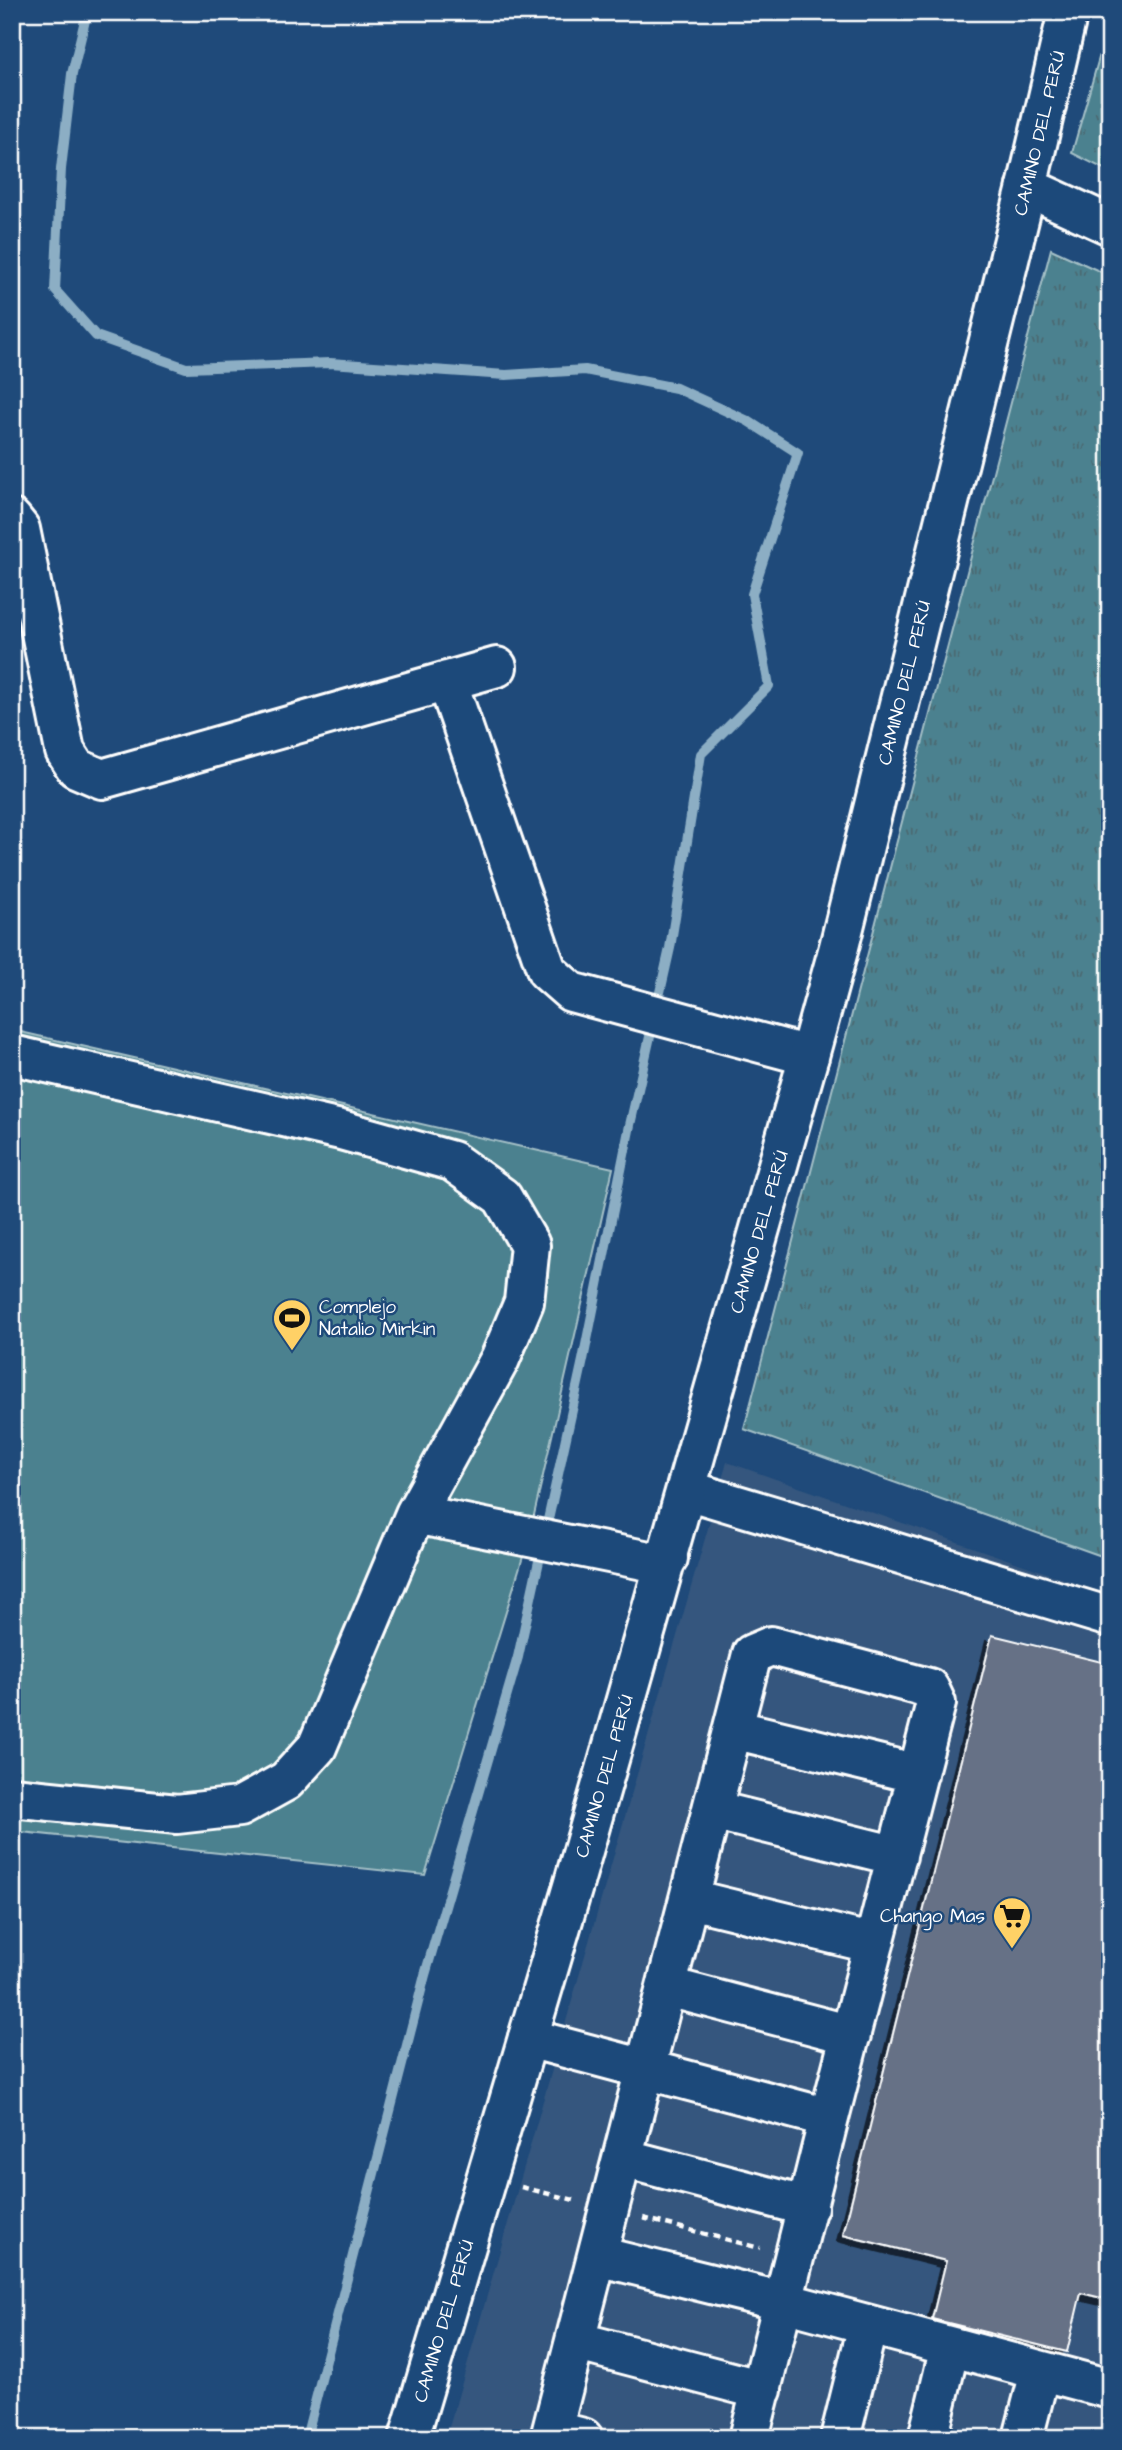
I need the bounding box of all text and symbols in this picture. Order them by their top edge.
street label: CAMINO DEL PERÚ [1007,48,1072,218]
street label: CAMINO DEL PERÚ [871,598,938,768]
street label: CAMINO DEL PERÚ [723,1147,795,1316]
place label: Complejo Natalio Mirkin [319,1294,435,1343]
sports icon: Complejo Natalio Mirkin [271,1297,313,1352]
street label: CAMINO DEL PERÚ [568,1691,640,1861]
supermarket icon: Chango Mas [991,1895,1033,1950]
place label: Chango Mas [880,1903,985,1931]
street label: CAMINO DEL PERÚ [407,2236,481,2406]

